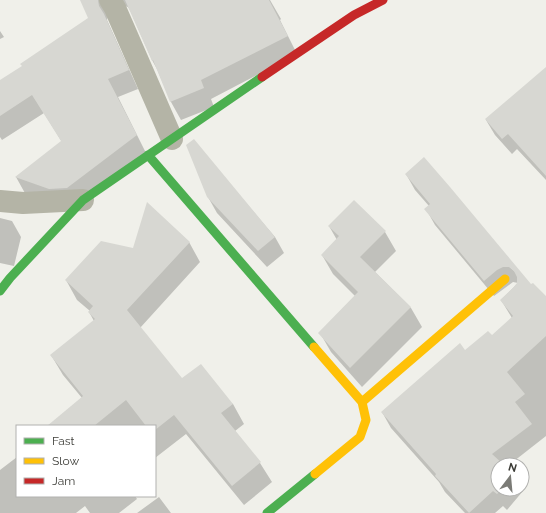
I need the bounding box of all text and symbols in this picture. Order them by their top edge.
legend [16,425,156,497]
text: Fast [52,434,75,448]
text: Slow [52,454,79,468]
north arrow [490,457,530,497]
text: N [507,460,518,475]
text: Jam [52,474,75,488]

